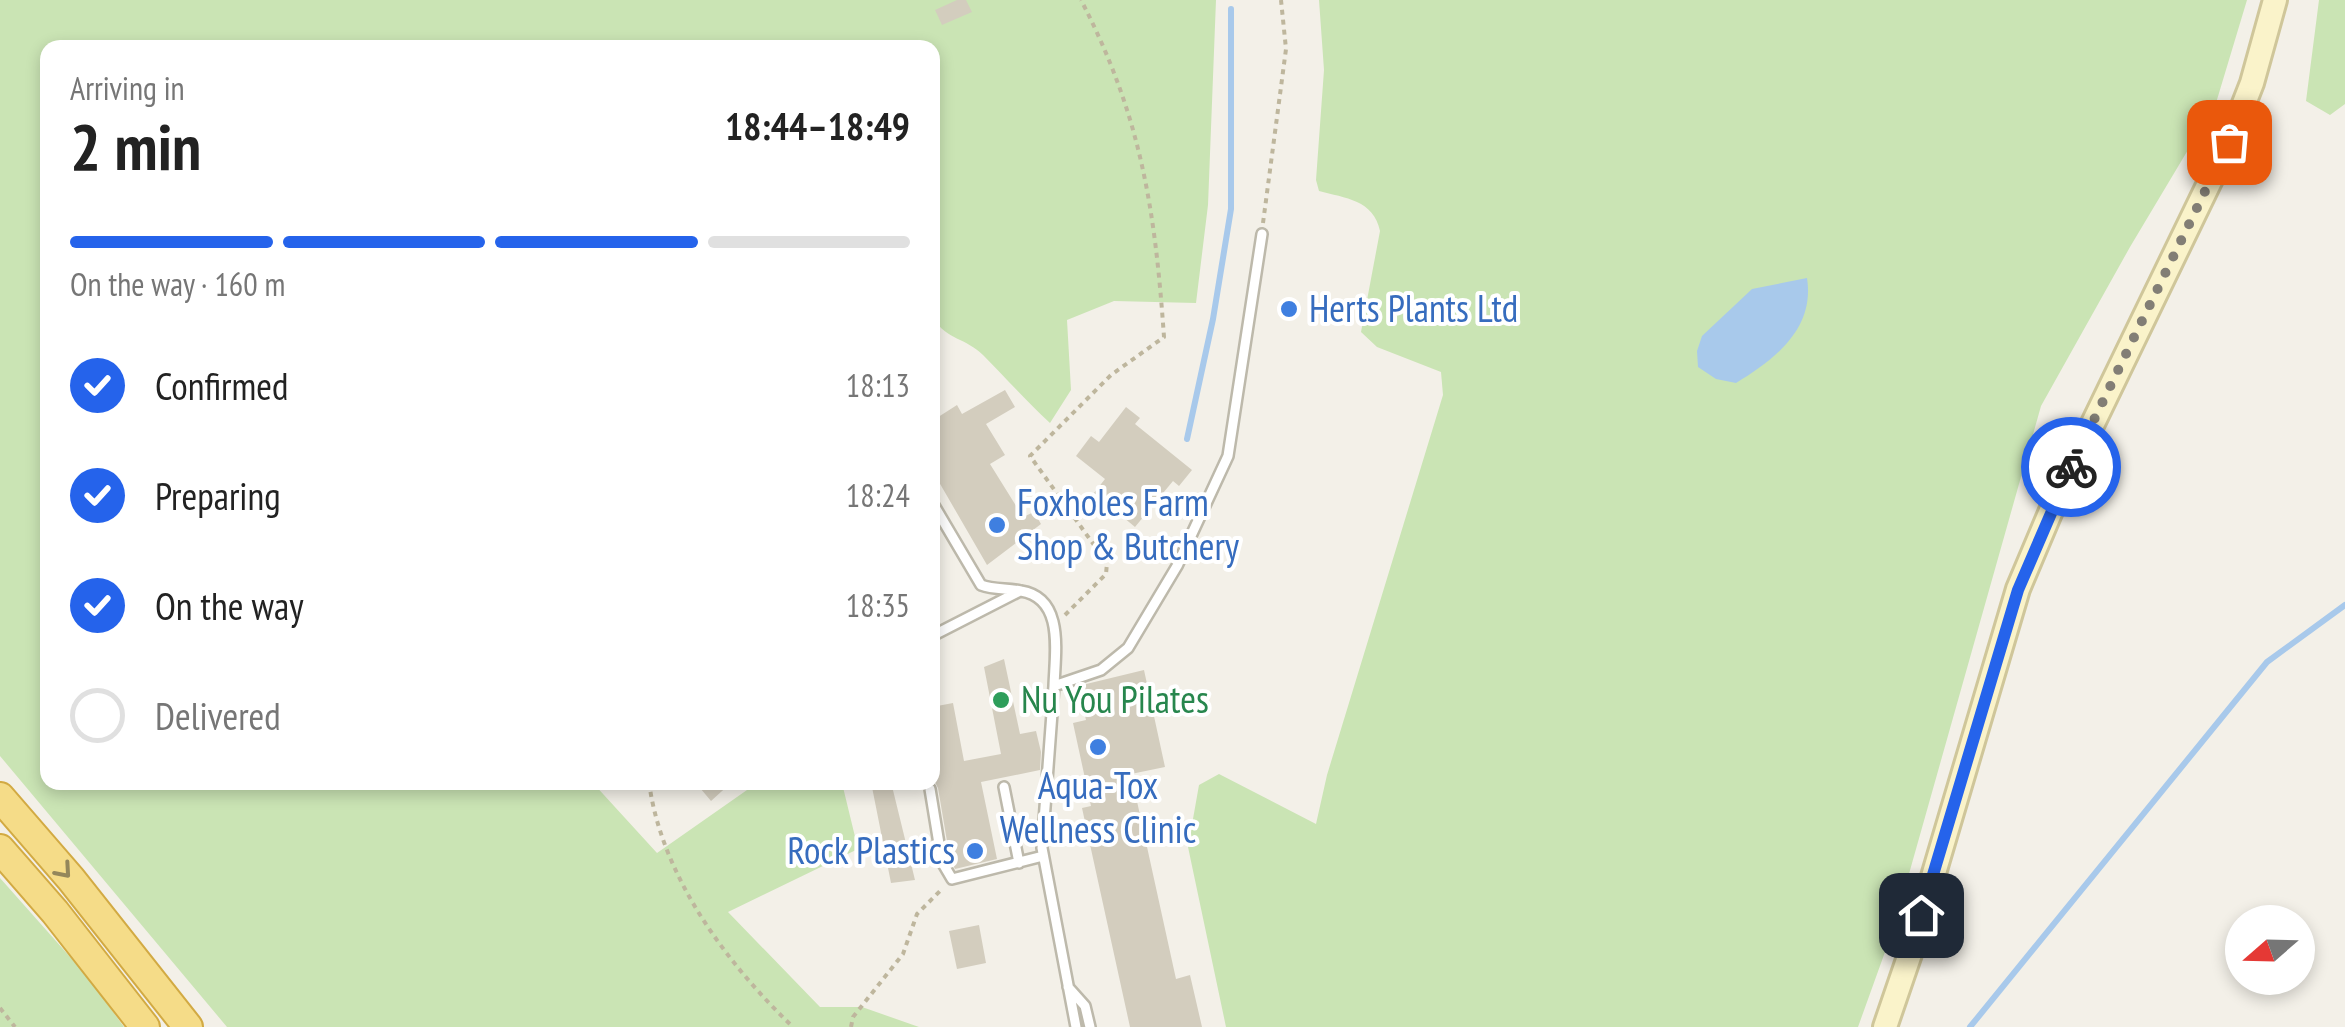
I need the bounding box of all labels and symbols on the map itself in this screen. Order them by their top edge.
pin [2187,100,2272,185]
place label: Herts Plants Ltd [1309,283,1518,332]
marker: Herts Plants Ltd [1278,298,1300,320]
courier [2021,417,2121,517]
place label: Foxholes Farm Shop & Butchery [1017,477,1240,570]
marker: Foxholes Farm Shop & Butchery [986,514,1008,536]
place label: Nu You Pilates [1021,674,1209,723]
marker: Nu You Pilates [990,689,1012,711]
marker: Aqua-Tox Wellness Clinic [1087,736,1109,758]
place label: Aqua-Tox Wellness Clinic [1000,760,1196,853]
place label: Rock Plastics [787,825,955,874]
marker: Rock Plastics [964,840,986,862]
one-way arrow [52,860,70,878]
pin [1879,873,1964,958]
north arrow [2225,905,2315,995]

